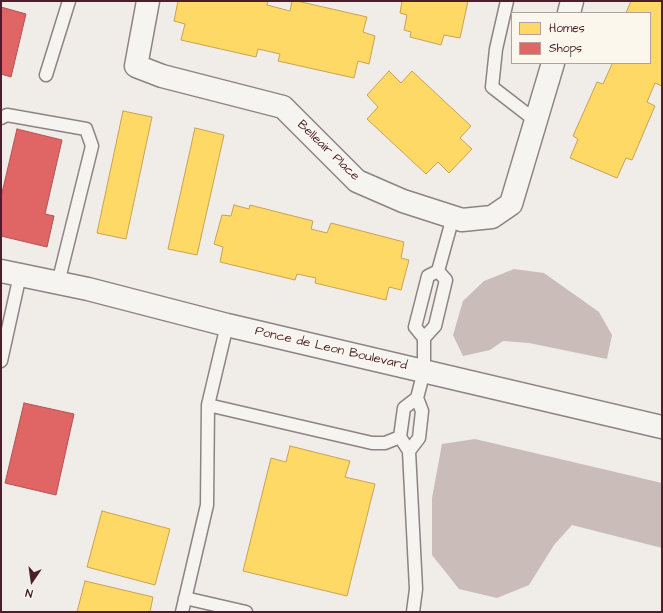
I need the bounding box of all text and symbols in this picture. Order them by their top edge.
legend [511,12,651,64]
text: Homes [549,20,585,37]
text: Shops [549,40,582,57]
street label: Belleair Place [294,117,362,185]
street label: Ponce de Leon Boulevard [253,324,409,374]
north arrow [12,561,52,601]
text: N [24,585,34,601]

